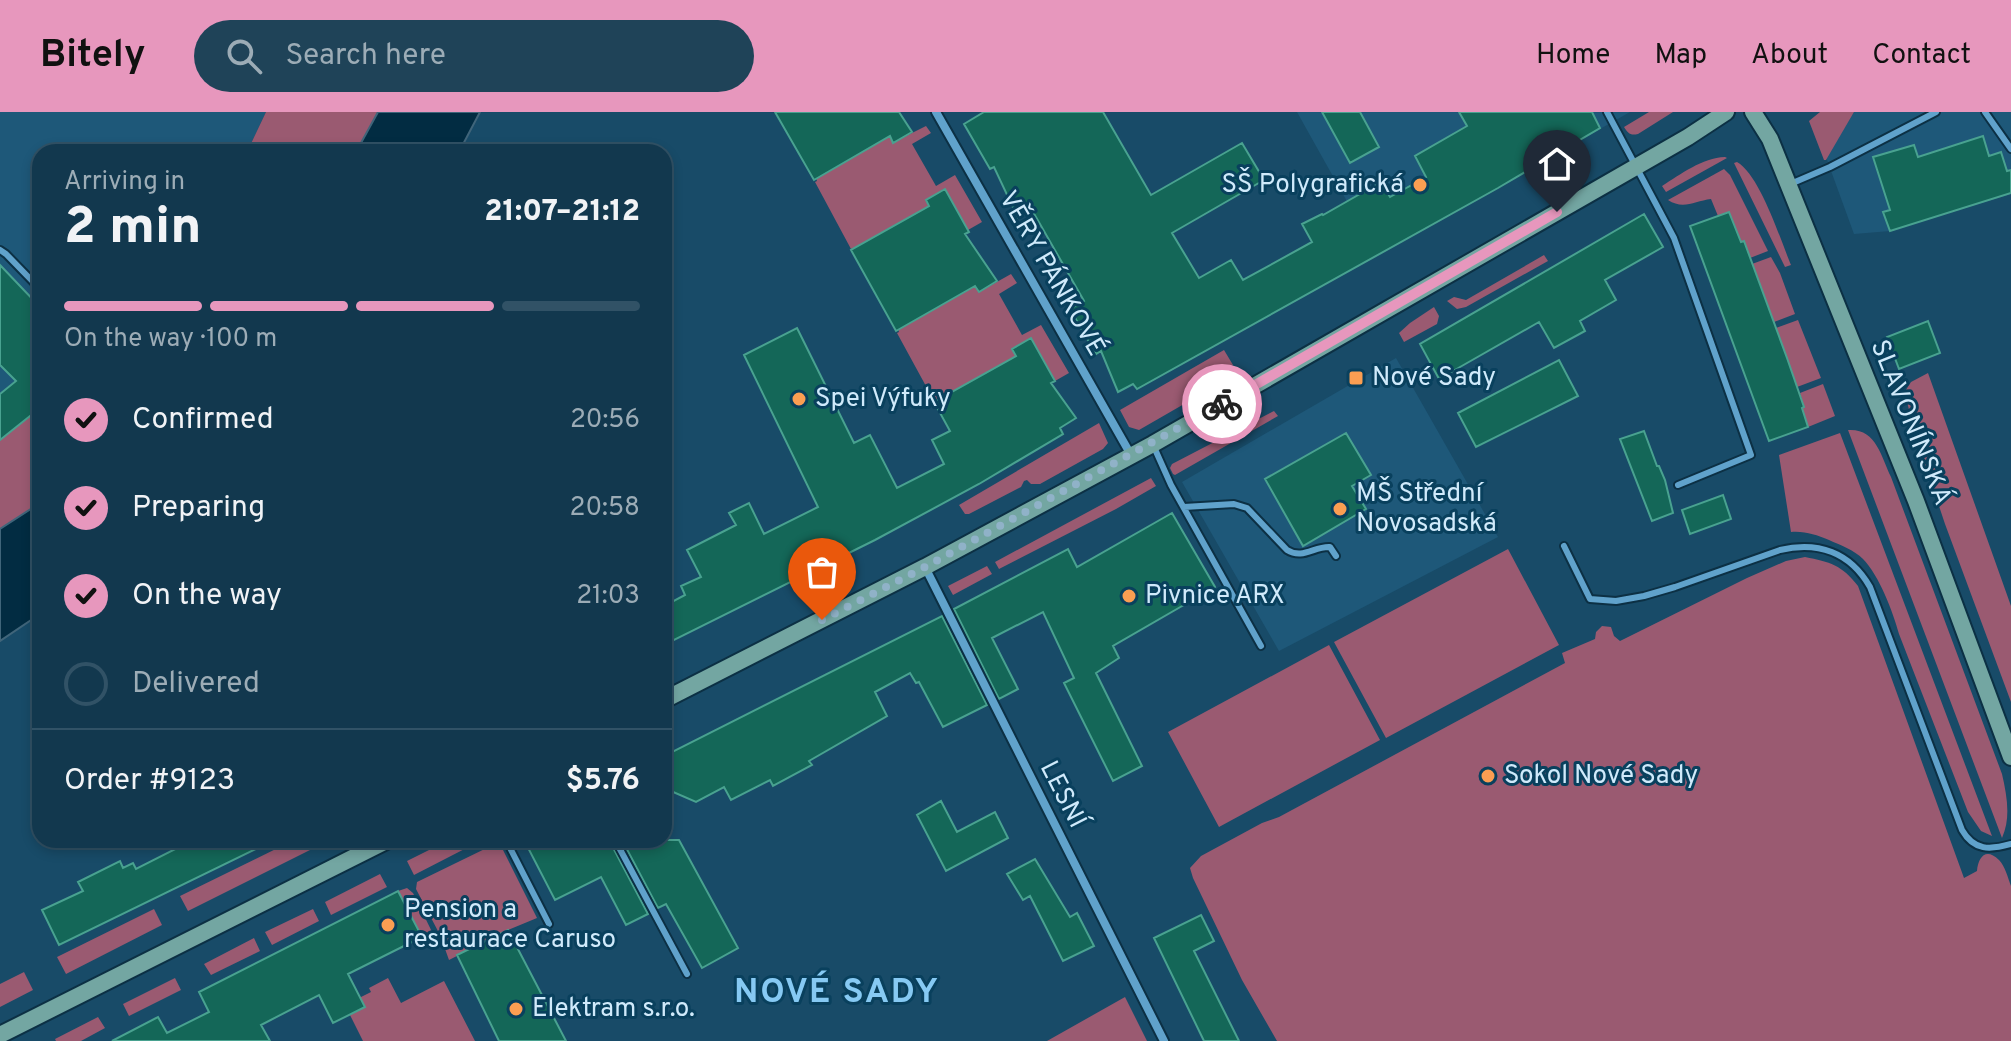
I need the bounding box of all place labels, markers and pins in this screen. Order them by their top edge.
pin [1523,130,1591,212]
place label: SŠ Polygrafická [1222,167,1404,202]
marker: SŠ Polygrafická [1411,176,1429,194]
place label: Nové Sady [1372,362,1496,395]
marker: Nové Sady [1347,369,1365,387]
place label: Spei Výfuky [815,383,951,416]
marker: Spei Výfuky [790,390,808,408]
place label: MŠ Střední Novosadská [1356,476,1497,541]
marker: MŠ Střední Novosadská [1331,500,1349,518]
pin [788,538,856,620]
place label: Pivnice ARX [1145,580,1285,613]
marker: Pivnice ARX [1120,587,1138,605]
place label: Sokol Nové Sady [1504,760,1698,793]
marker: Sokol Nové Sady [1479,767,1497,785]
place label: Pension a restaurace Caruso [404,894,616,957]
marker: Pension a restaurace Caruso [379,916,397,934]
place label: Elektram s.r.o. [532,993,695,1026]
marker: Elektram s.r.o. [507,1000,525,1018]

